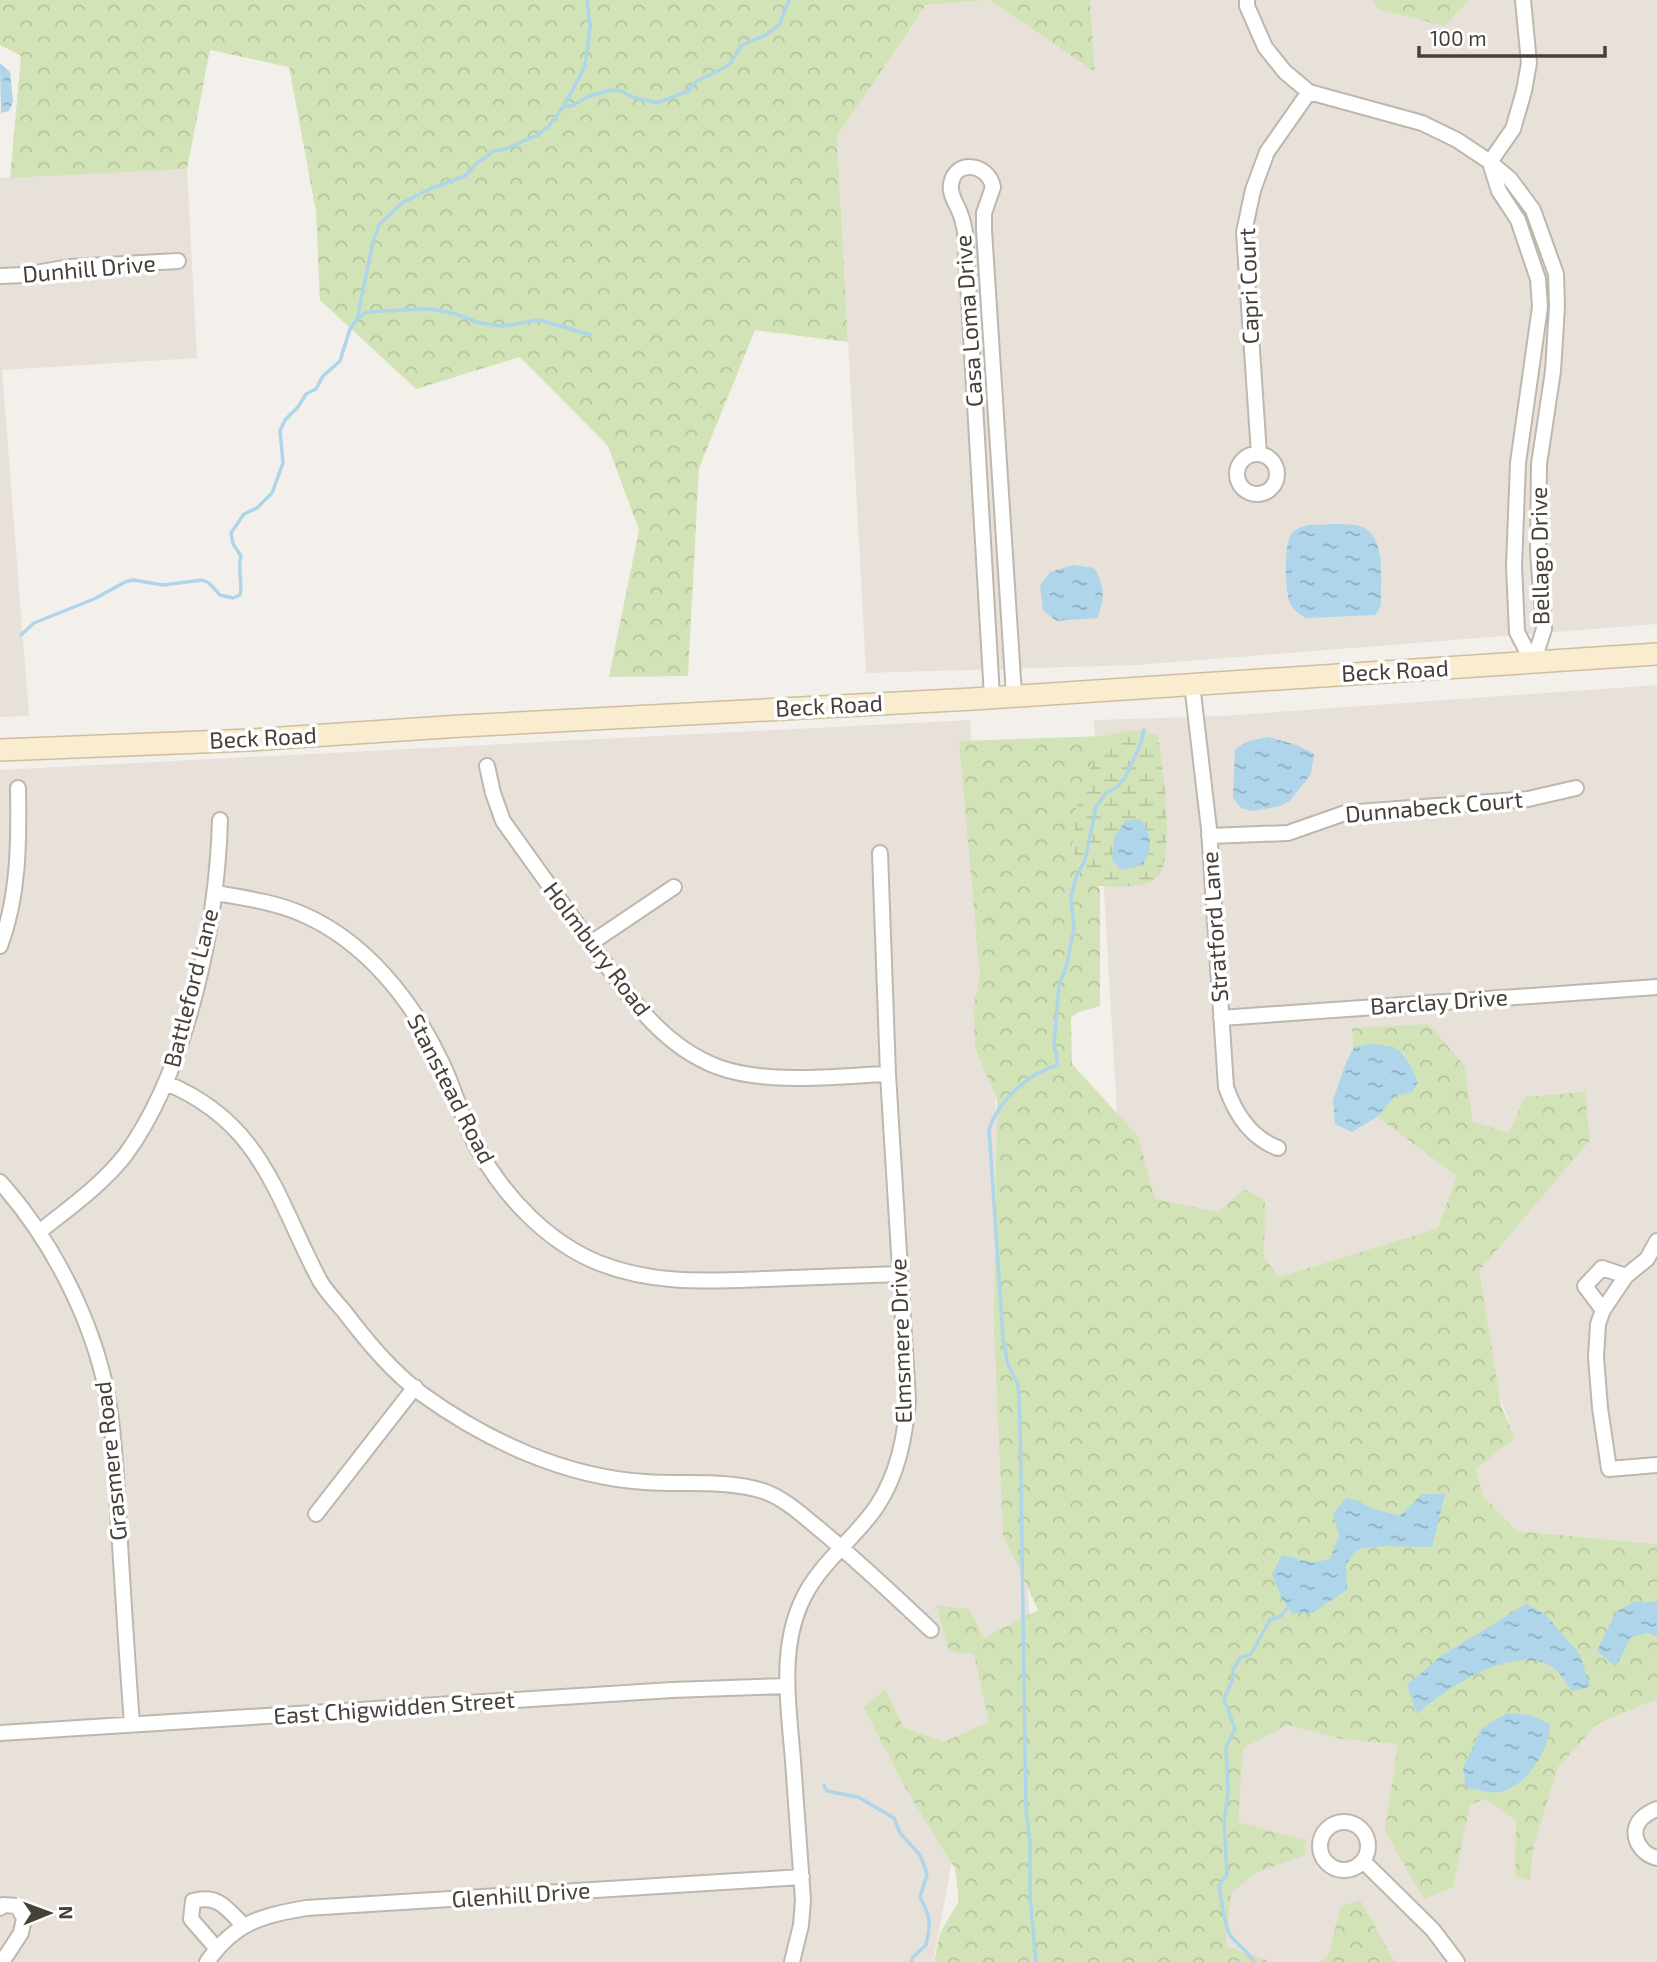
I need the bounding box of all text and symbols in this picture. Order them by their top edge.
scale bar [1419,14,1604,58]
text: 100 m [1430,25,1487,50]
street label: Capri Court [1232,227,1264,345]
street label: Casa Loma Drive [948,234,988,408]
street label: Dunhill Drive [21,248,157,288]
street label: Bellago Drive [1524,487,1554,625]
street label: Beck Road [1341,653,1449,687]
street label: Beck Road [775,688,883,722]
street label: Beck Road [209,720,317,754]
street label: Dunnabeck Court [1344,784,1524,828]
street label: Stratford Lane [1195,851,1233,1003]
street label: Holmbury Road [538,876,657,1021]
street label: Battleford Lane [157,905,223,1070]
street label: Barclay Drive [1369,982,1509,1020]
street label: Stanstead Road [402,1009,502,1168]
street label: Elmsmere Drive [883,1258,917,1424]
street label: Grasmere Road [88,1380,132,1542]
street label: East Chigwidden Street [272,1685,516,1729]
street label: Glenhill Drive [451,1875,591,1913]
north arrow [14,1878,84,1948]
text: N [55,1906,78,1920]

